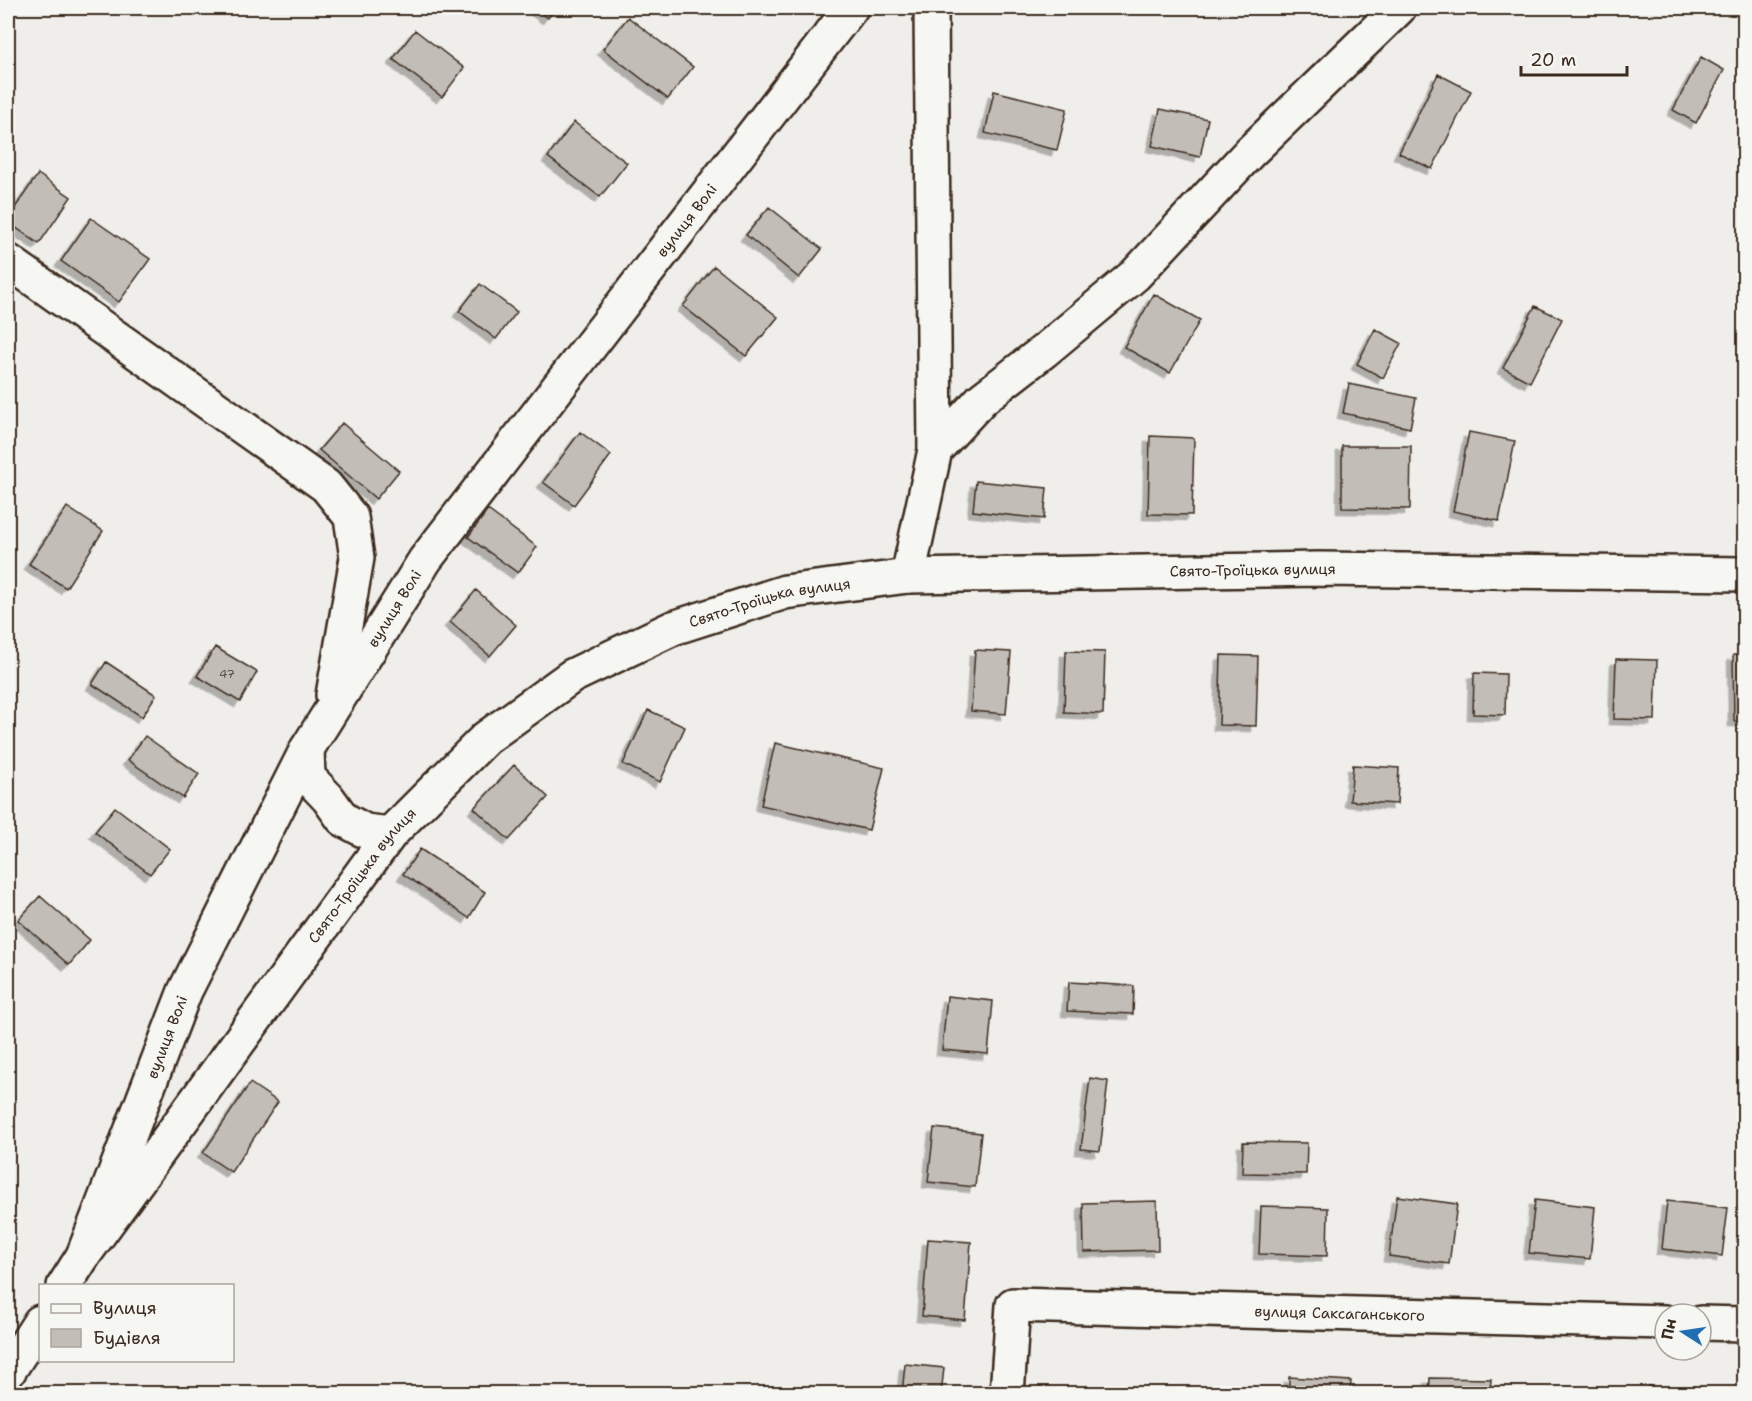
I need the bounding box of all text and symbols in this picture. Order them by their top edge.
scale bar [1521,39,1628,77]
text: 20 m [1530,48,1576,72]
street label: вулиця Волі [652,180,722,261]
street label: Свято-Троїцька вулиця [1170,559,1336,582]
street label: вулиця Волі [363,566,426,651]
street label: Свято-Троїцька вулиця [687,574,852,632]
house number: 47 [219,666,235,682]
street label: Свято-Троїцька вулиця [304,803,421,947]
street label: вулиця Волі [142,993,192,1082]
legend [39,1284,234,1362]
text: Вулиця [93,1296,157,1320]
street label: вулиця Саксаганського [1254,1301,1425,1326]
north arrow [1653,1302,1713,1362]
text: Пн [1656,1316,1681,1342]
text: Будівля [93,1326,161,1350]

